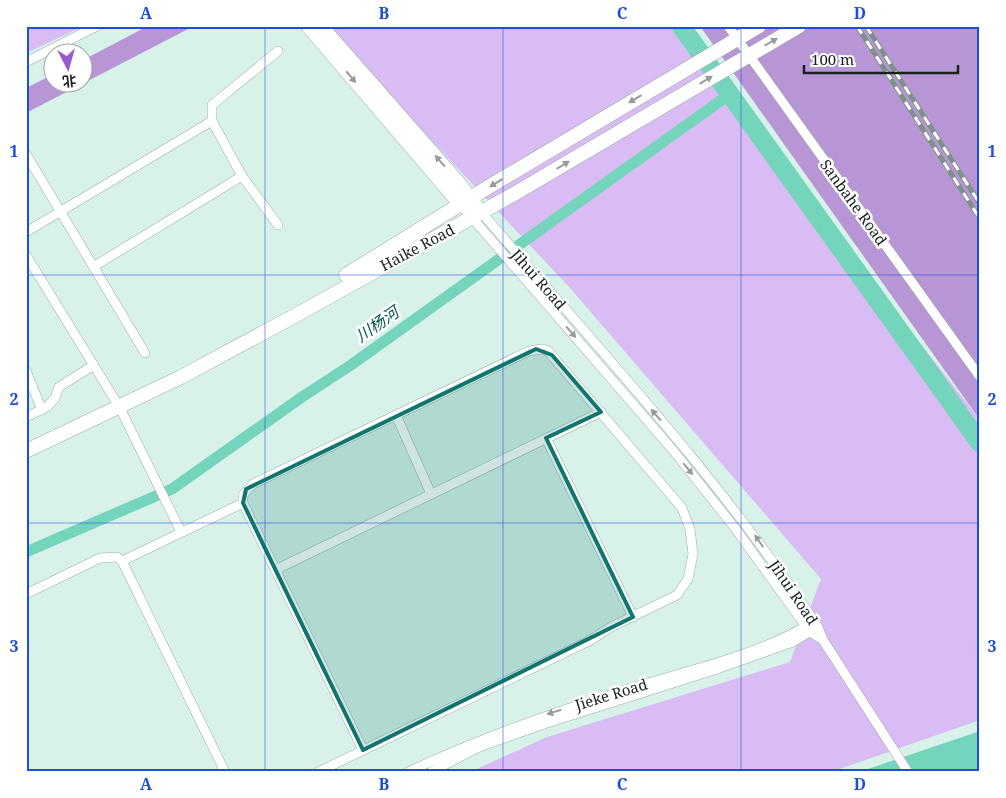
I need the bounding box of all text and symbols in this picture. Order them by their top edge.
text: A [140,2,153,24]
text: B [379,2,390,24]
text: C [617,2,628,24]
text: D [854,2,866,24]
one-way arrow [764,38,779,46]
north arrow [42,42,92,92]
scale bar [804,42,957,74]
text: 100 m [811,49,854,69]
one-way arrow [345,70,357,82]
text: 北 [61,71,77,92]
one-way arrow [699,76,712,85]
one-way arrow [629,94,642,103]
text: 1 [9,140,19,162]
text: 1 [987,140,997,162]
one-way arrow [434,155,445,168]
street label: Sanbahe Road [816,155,892,249]
one-way arrow [557,160,570,169]
one-way arrow [490,178,503,187]
street label: Haike Road [376,219,458,275]
street label: Jihui Road [507,244,571,314]
water label: 川杨河 [351,300,405,347]
one-way arrow [565,325,577,337]
text: 2 [9,388,19,410]
text: 2 [987,388,997,410]
one-way arrow [651,408,662,421]
one-way arrow [682,462,693,475]
one-way arrow [754,534,764,548]
street label: Jihui Road [764,555,823,628]
text: 3 [9,635,19,657]
text: 3 [987,635,997,657]
street label: Jieke Road [571,674,650,715]
one-way arrow [547,708,562,716]
text: A [140,773,153,795]
text: B [379,773,390,795]
text: C [617,773,628,795]
text: D [854,773,866,795]

